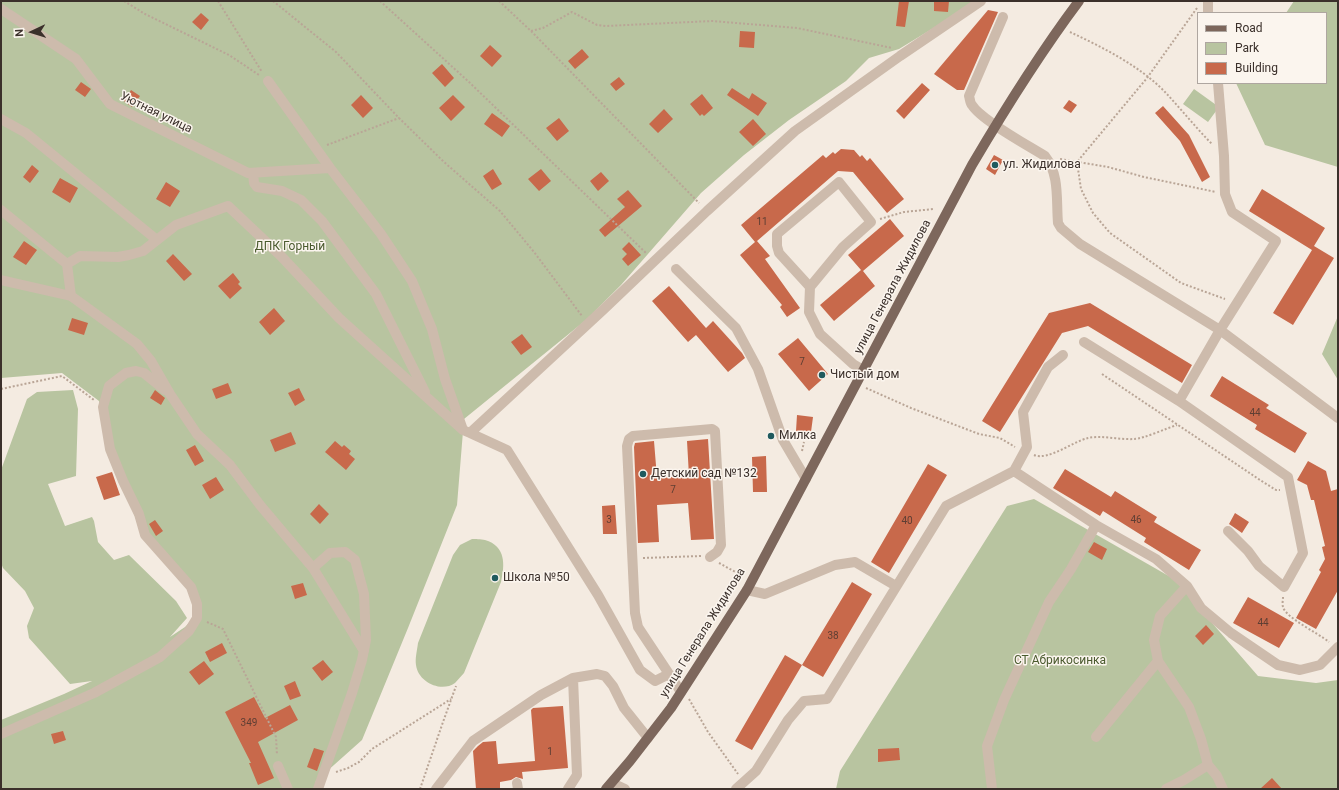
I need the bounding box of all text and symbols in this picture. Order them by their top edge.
north arrow [12,12,52,52]
legend [1197,12,1327,84]
text: Road [1235,21,1263,35]
text: N [13,29,26,37]
text: Park [1235,41,1259,55]
text: Building [1235,61,1278,75]
street label: Уютная улица [118,89,194,137]
place label: ул. Жидилова [1003,158,1081,172]
marker: ул. Жидилова [990,160,1000,170]
house number: 11 [756,216,768,228]
street label: улица Генерала Жидилова [851,217,935,357]
park label: ДПК Горный [255,240,325,254]
house number: 7 [799,356,805,368]
place label: Чистый дом [830,368,899,382]
marker: Чистый дом [817,370,827,380]
house number: 44 [1249,407,1261,419]
place label: Милка [779,429,816,443]
marker: Милка [766,431,776,441]
place label: Детский сад №132 [651,467,757,481]
marker: Детский сад №132 [638,469,648,479]
house number: 7 [670,484,676,496]
house number: 3 [606,514,612,526]
house number: 46 [1130,514,1142,526]
house number: 40 [901,515,913,527]
street label: улица Генерала Жидилова [657,566,749,700]
place label: Школа №50 [503,571,570,585]
marker: Школа №50 [490,573,500,583]
house number: 44 [1257,617,1269,629]
house number: 38 [827,630,839,642]
park label: СТ Абрикосинка [1014,654,1106,668]
house number: 349 [241,717,257,729]
house number: 1 [547,746,553,758]

